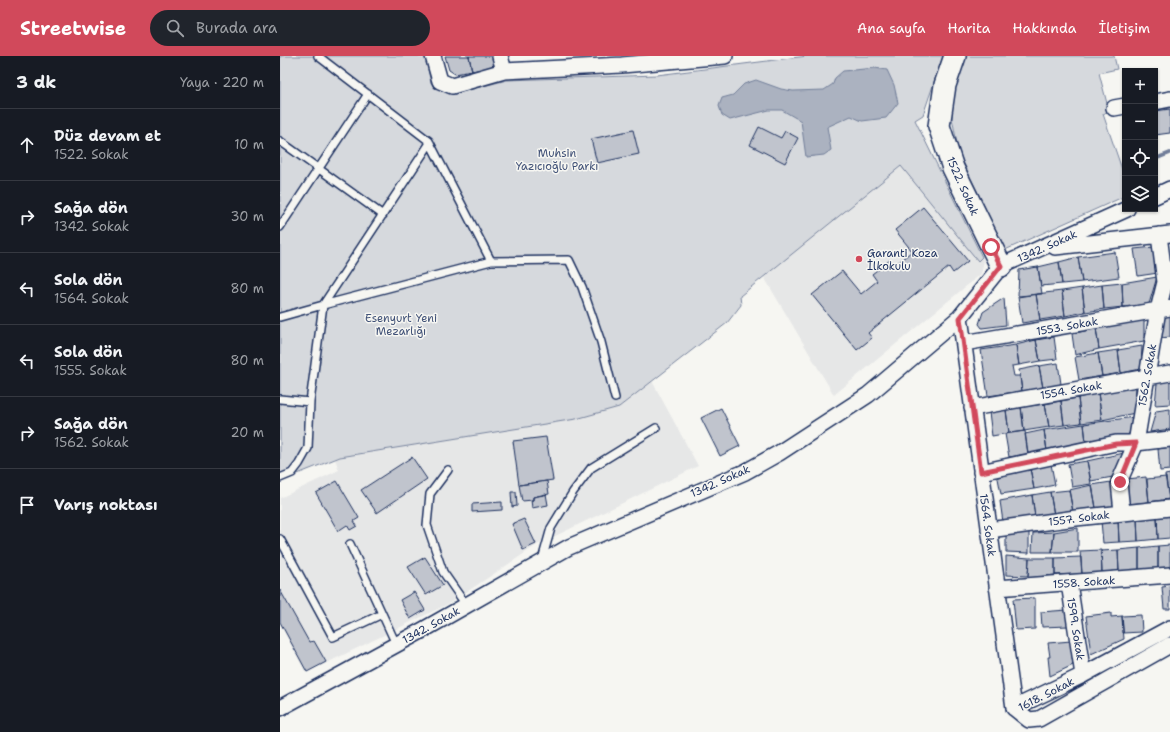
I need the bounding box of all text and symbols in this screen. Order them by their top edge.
search box [150,10,430,46]
text: Streetwise [20,16,126,41]
icon: search [164,17,186,39]
text: Burada ara [196,18,277,38]
text: Ana sayfa [857,19,925,37]
text: Harita [947,19,990,37]
text: Hakkında [1012,19,1076,37]
text: İletişim [1098,19,1150,37]
map controls [1122,68,1158,212]
button: + [1122,68,1158,104]
text: 3 dk [16,71,56,93]
text: Yaya · 220 m [180,74,264,91]
button: − [1122,104,1158,140]
text: Düz devam et [54,126,161,146]
icon: ahead [16,134,38,156]
text: 10 m [234,136,264,153]
button: locate [1122,140,1158,176]
text: 1522. Sokak [54,146,129,163]
park label: Muhsin Yazıcıoğlu Parkı [516,146,598,174]
street label: 1522. Sokak [943,154,982,218]
button: layers [1122,176,1158,212]
text: Sağa dön [54,198,128,218]
icon: right [16,206,38,228]
text: 30 m [230,208,264,225]
text: 1342. Sokak [54,218,129,235]
street label: 1342. Sokak [1015,227,1079,266]
route start [982,238,1000,256]
place label: Garanti Koza İlkokulu [867,246,938,274]
marker: Garanti Koza İlkokulu [854,254,864,264]
text: Sola dön [54,270,123,290]
icon: left [16,278,38,300]
text: 80 m [230,280,264,297]
text: 1564. Sokak [54,290,129,307]
park label: Esenyurt Yeni Mezarlığı [365,311,437,339]
street label: 1553. Sokak [1035,314,1099,339]
text: Sola dön [54,342,123,362]
street label: 1562. Sokak [1135,343,1160,408]
icon: left [16,350,38,372]
text: 80 m [230,352,264,369]
text: 1555. Sokak [54,362,127,379]
street label: 1554. Sokak [1039,378,1103,403]
text: Sağa dön [54,414,128,434]
icon: right [16,422,38,444]
text: 20 m [231,424,264,441]
text: 1562. Sokak [54,434,129,451]
street label: 1342. Sokak [688,462,752,501]
route end [1111,473,1129,491]
street label: 1564. Sokak [976,493,999,558]
icon: arrive [16,494,38,516]
text: Varış noktası [54,495,158,515]
street label: 1557. Sokak [1048,507,1111,530]
street label: 1558. Sokak [1052,573,1116,592]
street label: 1599. Sokak [1063,597,1088,662]
street label: 1342. Sokak [400,603,463,647]
street label: 1618. Sokak [1016,674,1077,715]

